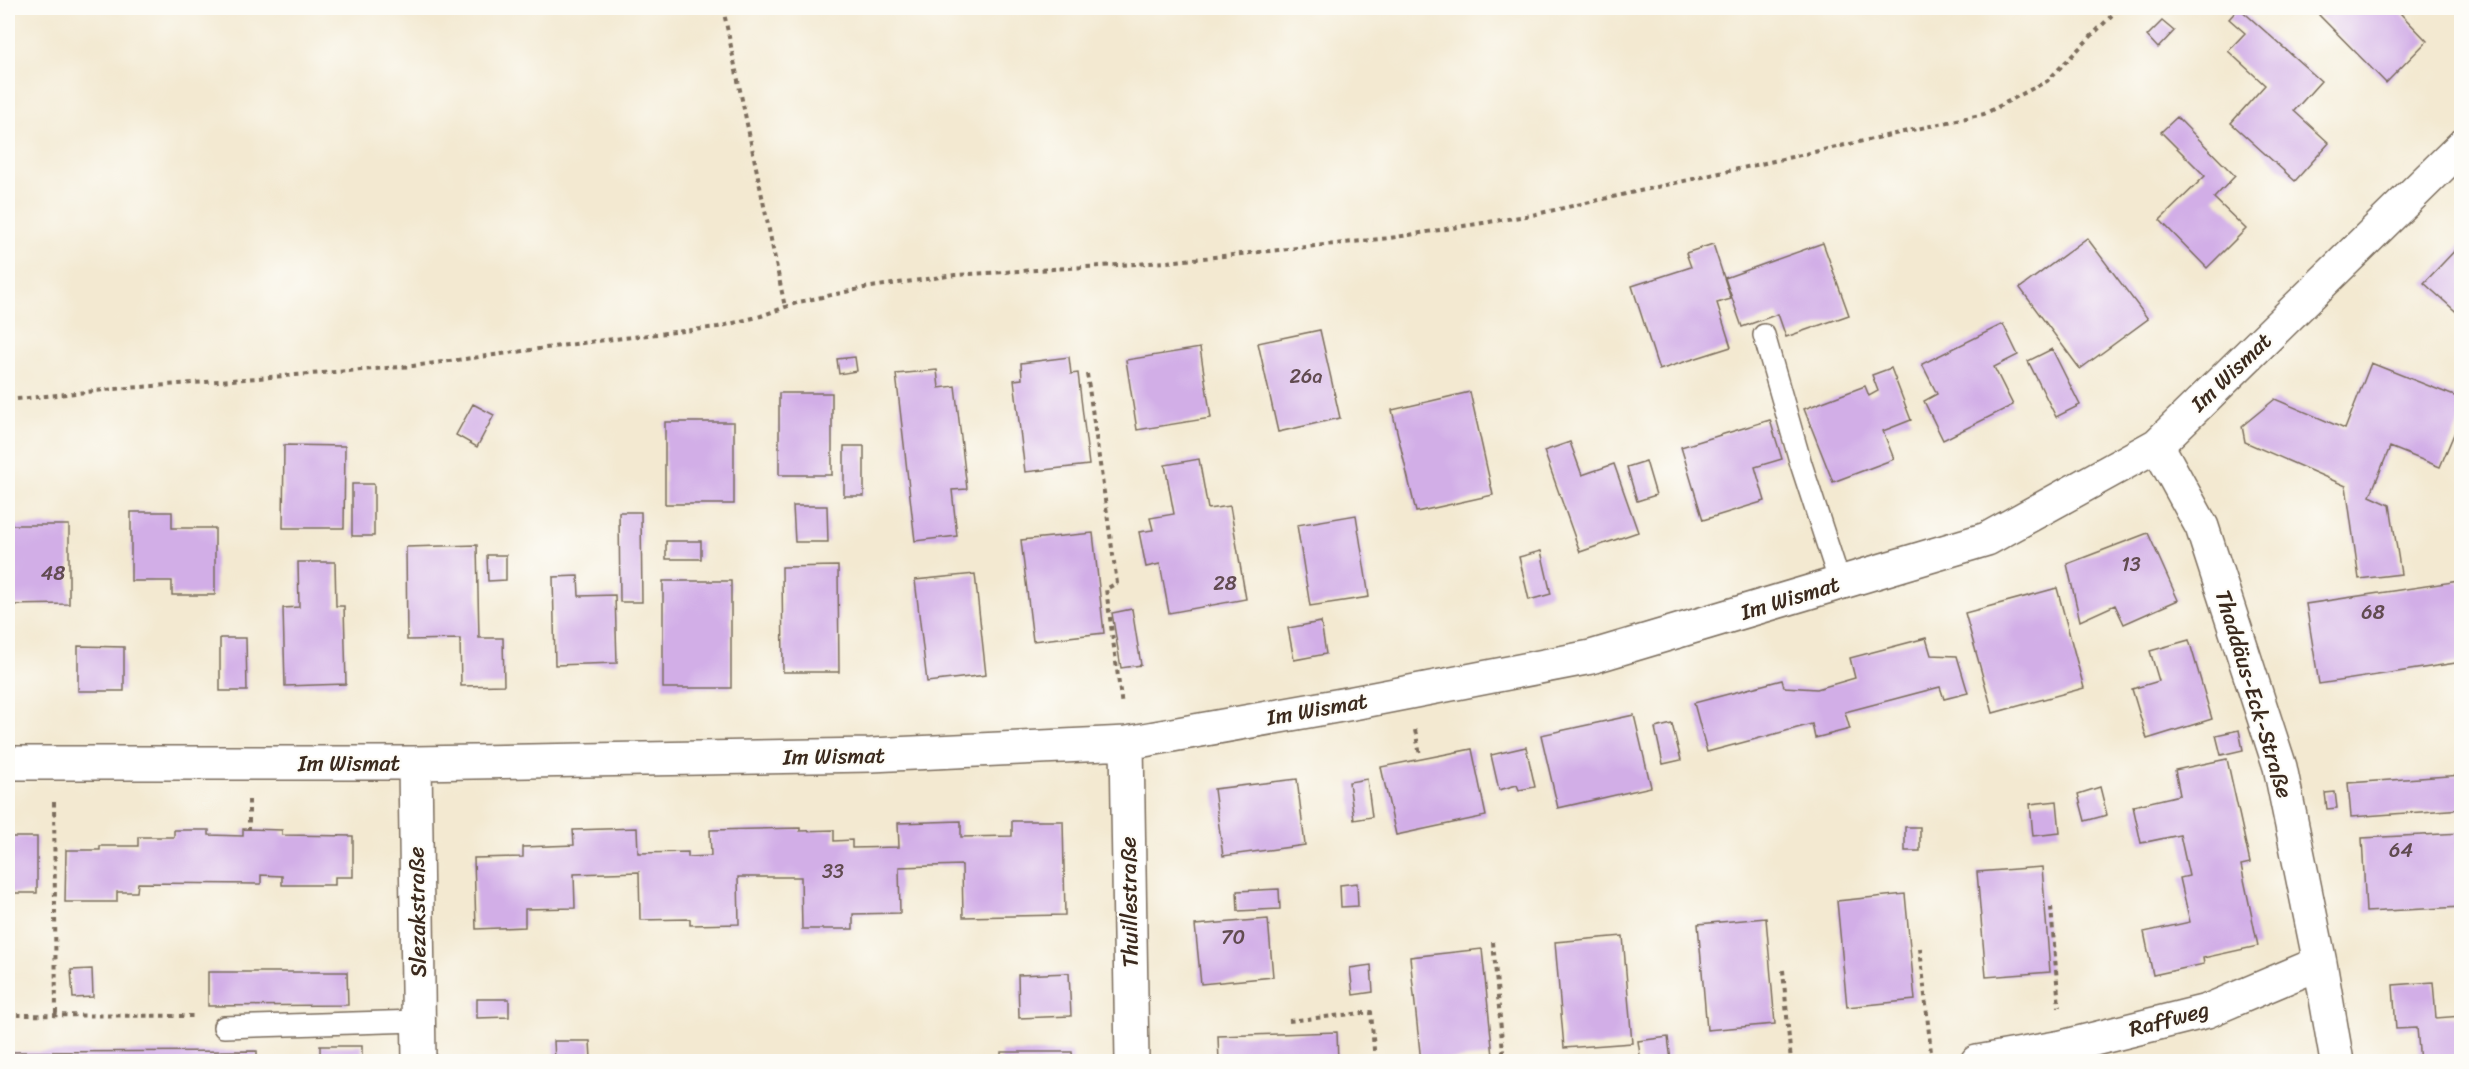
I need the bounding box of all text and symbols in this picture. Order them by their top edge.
street label: Im Wismat [2180,322,2282,422]
house number: 26a [1290,359,1322,394]
house number: 13 [2121,547,2141,582]
house number: 48 [41,556,65,591]
street label: Im Wismat [1735,564,1845,632]
house number: 28 [1213,566,1237,601]
street label: Thaddäus-Eck-Straße [2204,585,2304,803]
house number: 68 [2361,595,2385,630]
street label: Im Wismat [1262,681,1371,737]
street label: Im Wismat [782,736,886,776]
street label: Im Wismat [297,744,400,783]
house number: 64 [2389,833,2413,868]
street label: Thuillestraße [1108,836,1150,968]
street label: Slezakstraße [396,846,438,978]
house number: 33 [822,854,844,889]
house number: 70 [1221,920,1245,955]
street label: Raffweg [2125,990,2213,1048]

